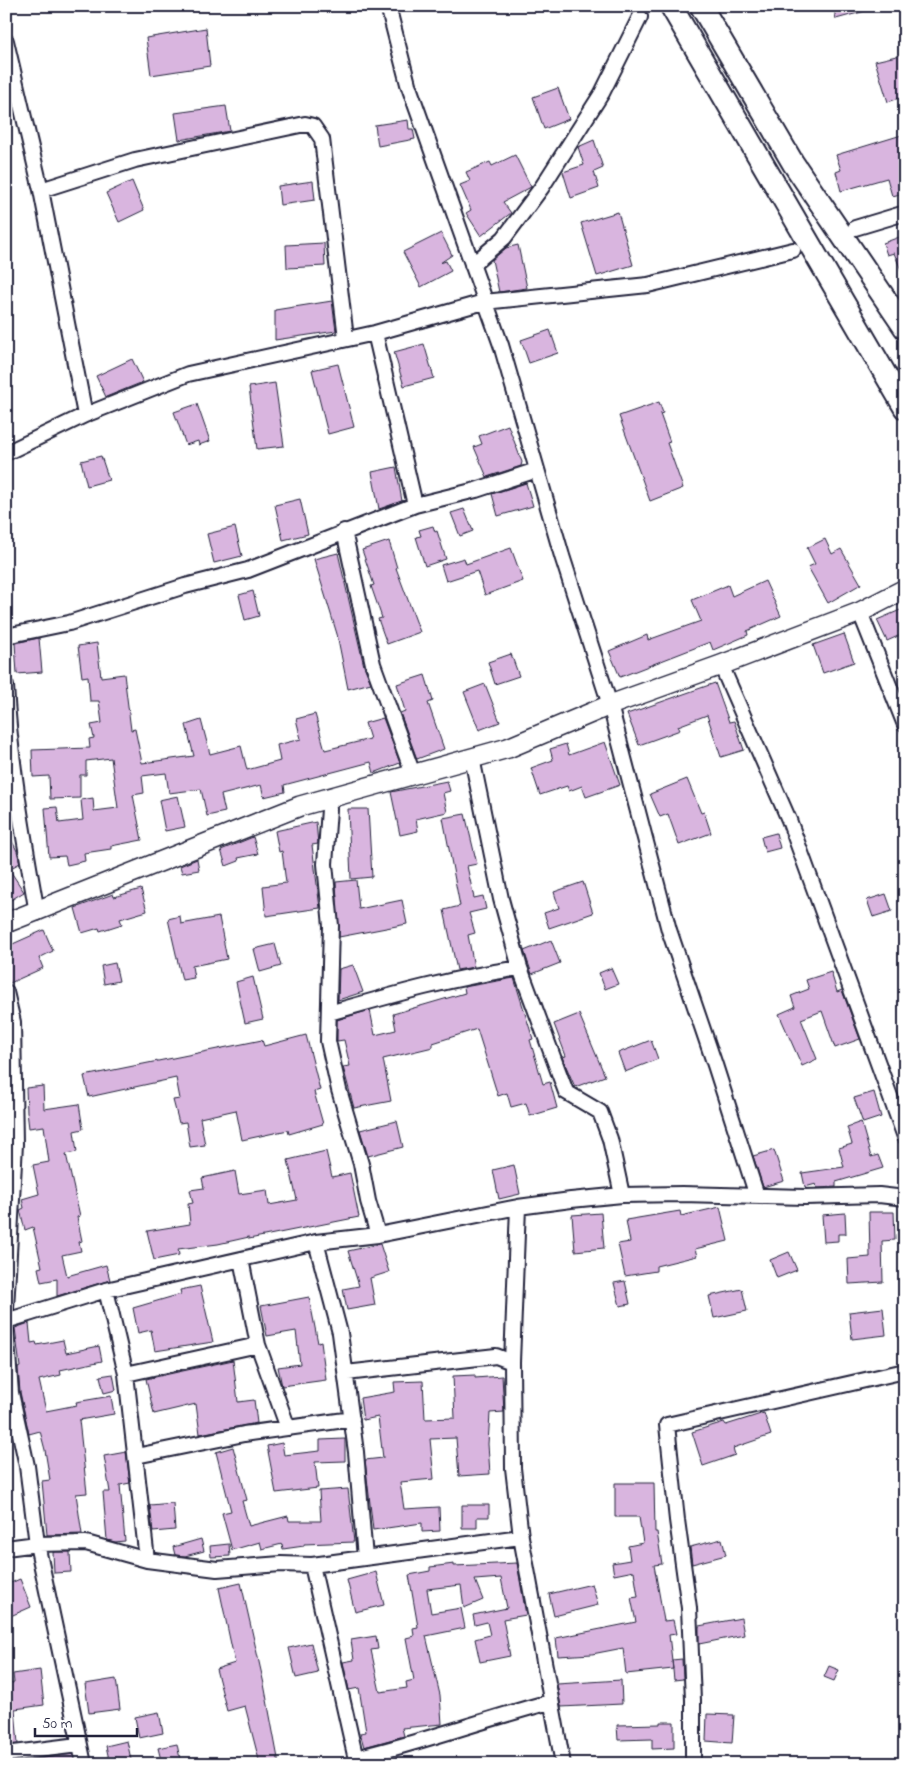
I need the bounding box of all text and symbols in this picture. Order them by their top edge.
scale bar [35,1705,138,1737]
text: 50 m [42,1713,73,1735]

